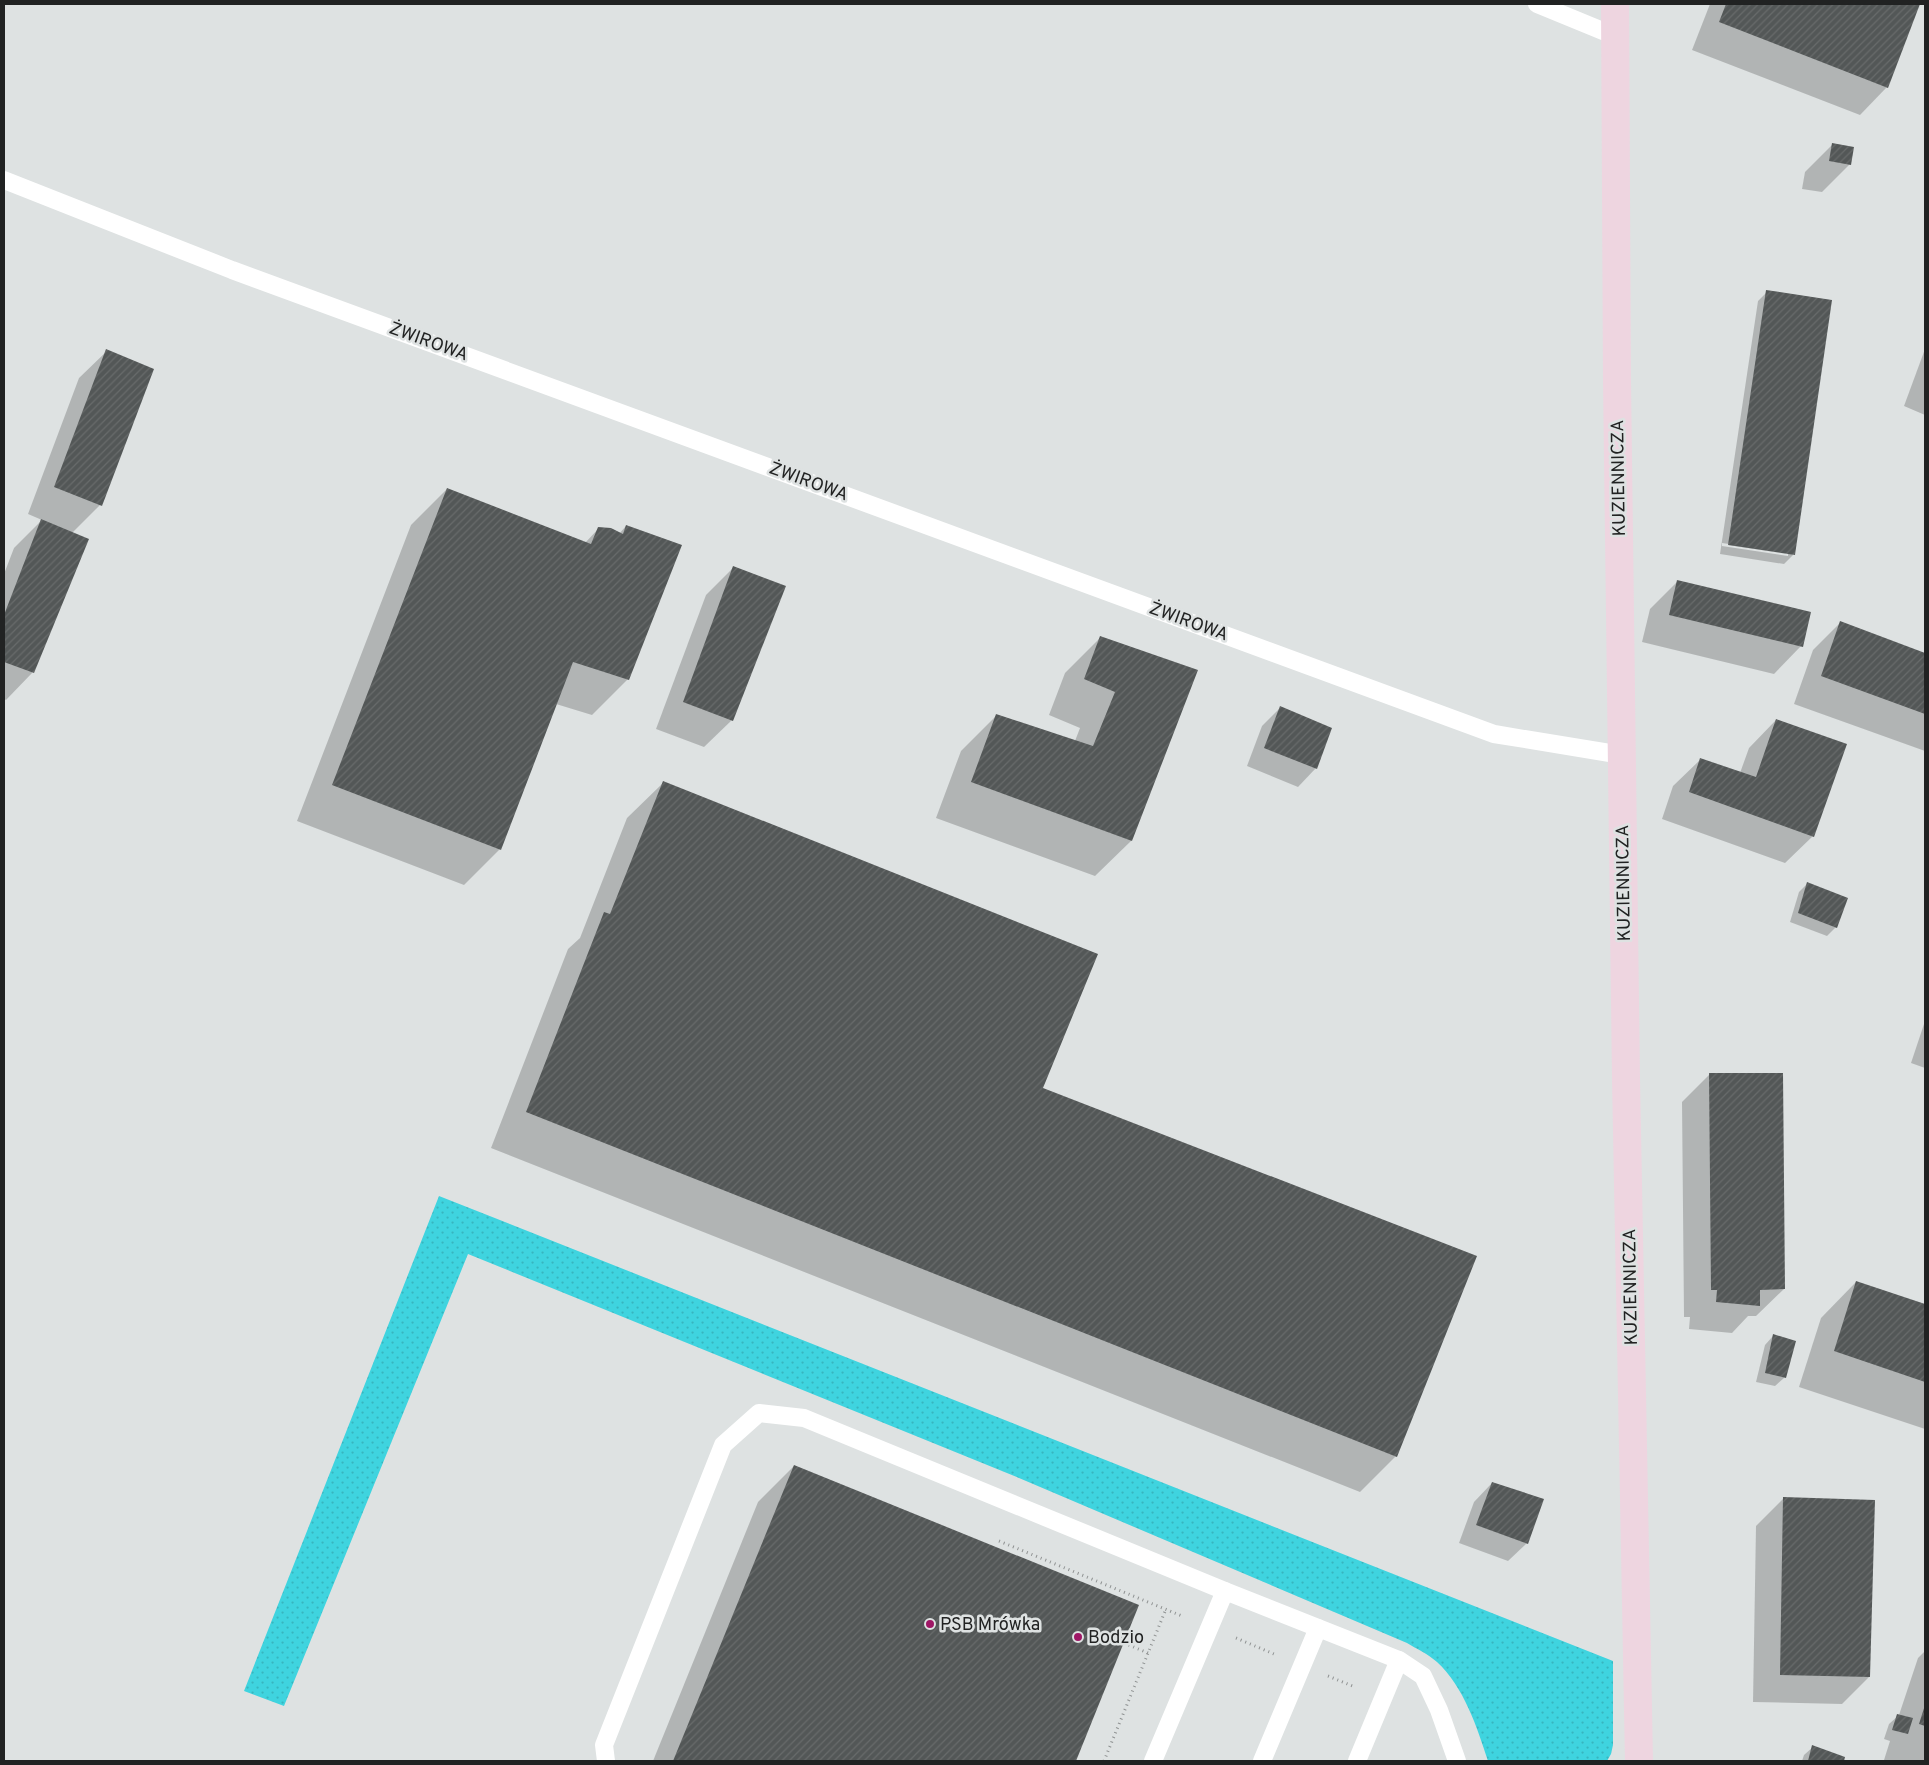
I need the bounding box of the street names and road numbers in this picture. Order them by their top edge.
street label: ŻWIROWA [386,316,472,367]
street label: KUZIENNICZA [1607,419,1632,537]
street label: ŻWIROWA [766,456,852,507]
street label: ŻWIROWA [1146,596,1232,647]
street label: KUZIENNICZA [1612,824,1637,942]
street label: KUZIENNICZA [1619,1228,1644,1346]

